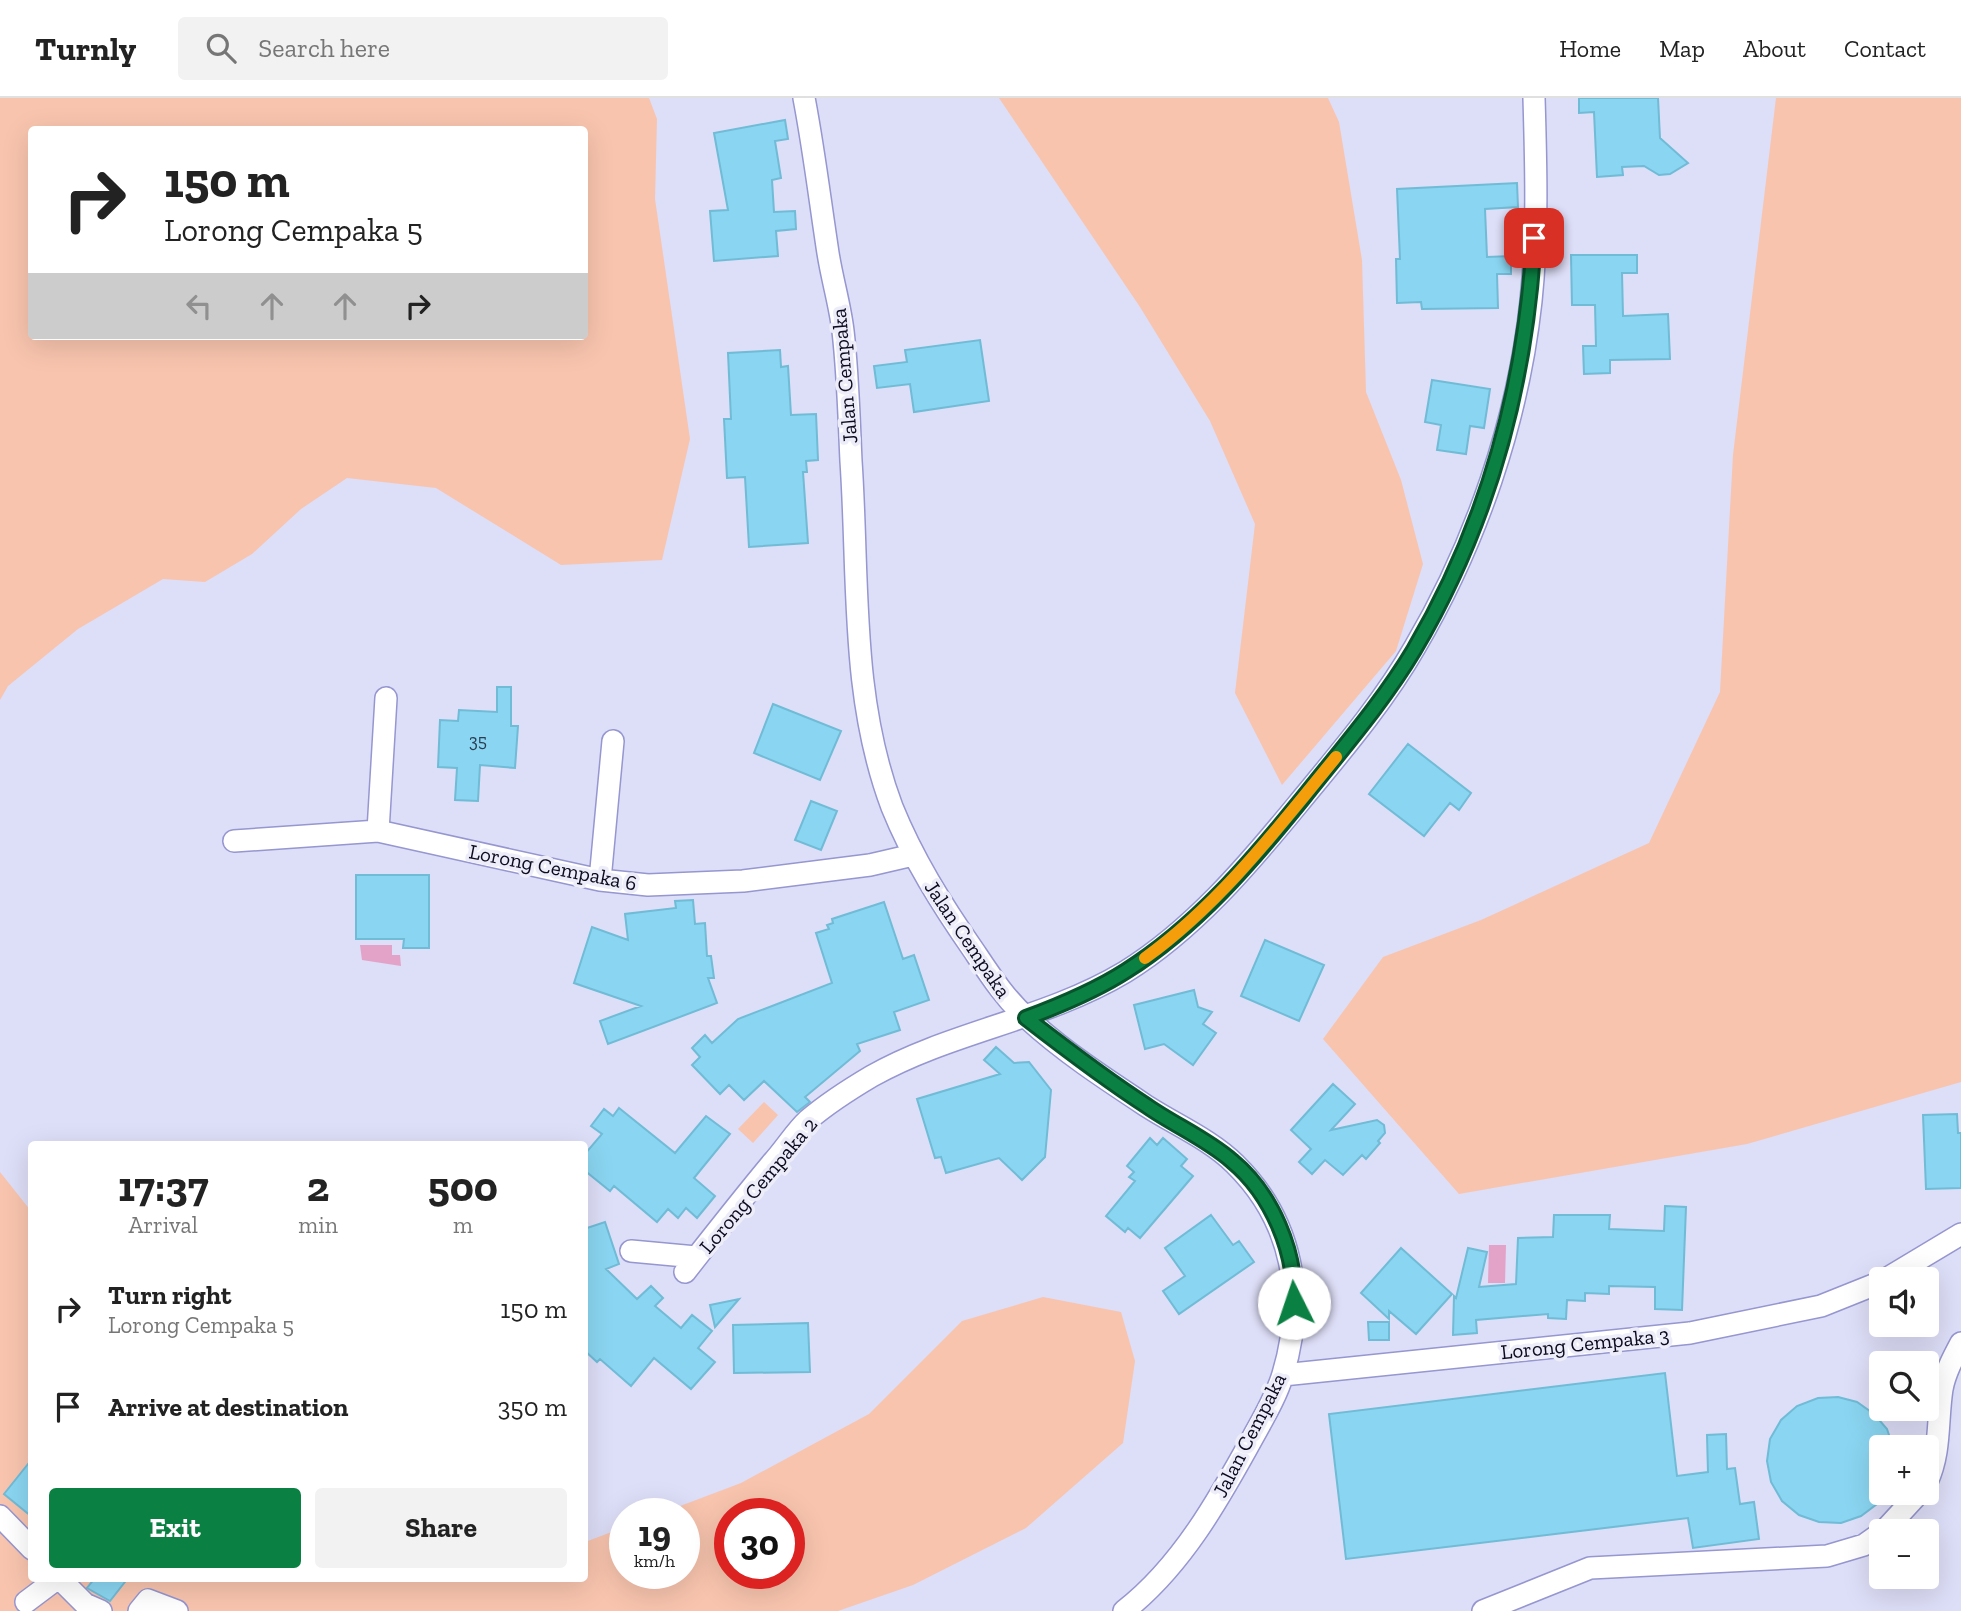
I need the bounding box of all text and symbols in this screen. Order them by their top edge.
search box [178,17,668,80]
text: Turnly [35,29,136,68]
icon: search [202,29,240,67]
text: Search here [258,32,390,64]
text: Home [1559,34,1621,63]
text: Map [1659,34,1705,63]
text: About [1743,34,1806,63]
text: Contact [1844,34,1926,63]
text: 150 m [164,151,290,210]
icon: right [49,154,140,245]
pin [1504,208,1564,268]
text: Lorong Cempaka 5 [164,211,423,249]
icon: arrive [1515,219,1553,257]
icon: left [180,287,218,325]
icon: ahead [253,287,291,325]
icon: ahead [326,287,364,325]
icon: right [399,287,437,325]
street label: Jalan Cempaka [826,307,862,445]
house number: 35 [469,730,487,752]
street label: Lorong Cempaka 6 [467,838,639,896]
street label: Jalan Cempaka [920,876,1016,1002]
street label: Lorong Cempaka 2 [694,1112,822,1258]
text: 17:37 [118,1161,208,1212]
text: 2 [307,1161,329,1212]
text: 500 [428,1161,498,1212]
text: Arrival [129,1211,198,1239]
text: min [298,1211,338,1239]
text: m [453,1211,473,1239]
position arrow [1257,1266,1331,1340]
map controls [1869,1267,1939,1589]
button: sound [1869,1267,1939,1337]
text: Turn right [108,1279,231,1311]
icon: right [49,1290,87,1328]
text: 150 m [500,1293,567,1325]
text: Lorong Cempaka 5 [108,1311,294,1339]
street label: Lorong Cempaka 3 [1499,1322,1671,1364]
button: search [1869,1351,1939,1421]
street label: Jalan Cempaka [1207,1369,1291,1501]
icon: arrive [49,1388,87,1426]
text: Arrive at destination [108,1391,348,1423]
text: 350 m [498,1391,567,1423]
button: + [1869,1435,1939,1505]
button: Exit [49,1488,301,1568]
button: Share [315,1488,567,1568]
speed limit sign: 30 [714,1498,805,1589]
text: 19 [638,1513,671,1555]
button: − [1869,1519,1939,1589]
text: km/h [634,1550,675,1572]

